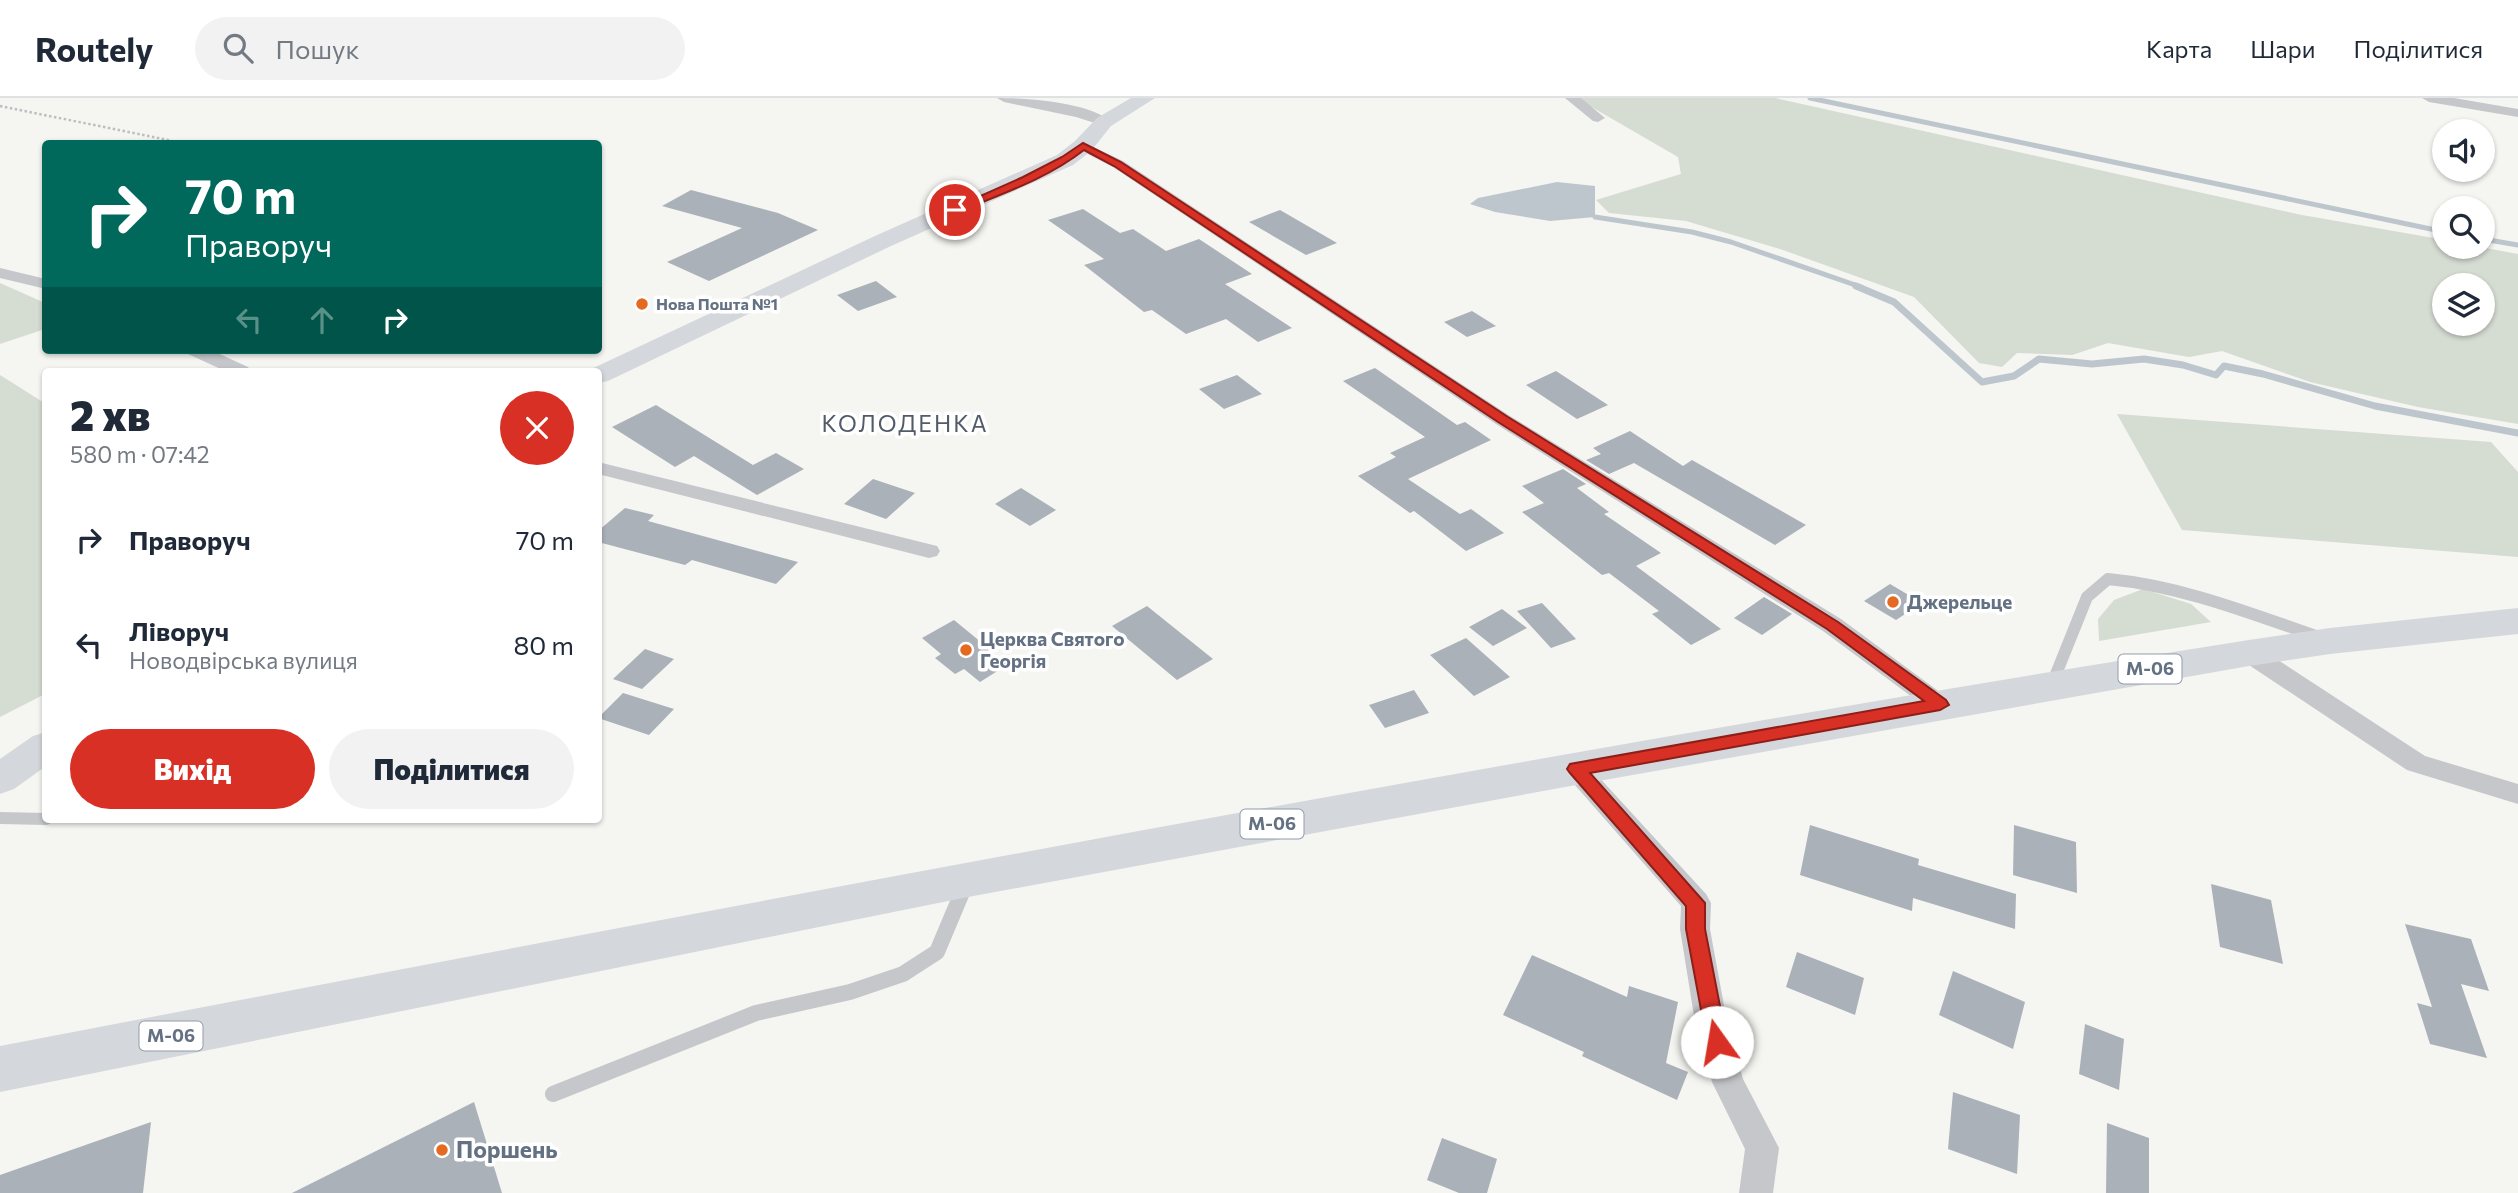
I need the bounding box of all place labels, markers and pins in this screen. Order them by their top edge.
pin [925,180,985,240]
place label: Нова Пошта №1 [656,294,778,313]
marker: Нова Пошта №1 [634,296,650,312]
place label: Джерельце [1907,590,2012,613]
marker: Джерельце [1885,594,1901,610]
place label: Церква Святого Георгія [980,627,1125,672]
marker: Церква Святого Георгія [958,642,974,658]
place label: Поршень [456,1135,558,1163]
marker: Поршень [434,1142,450,1158]

